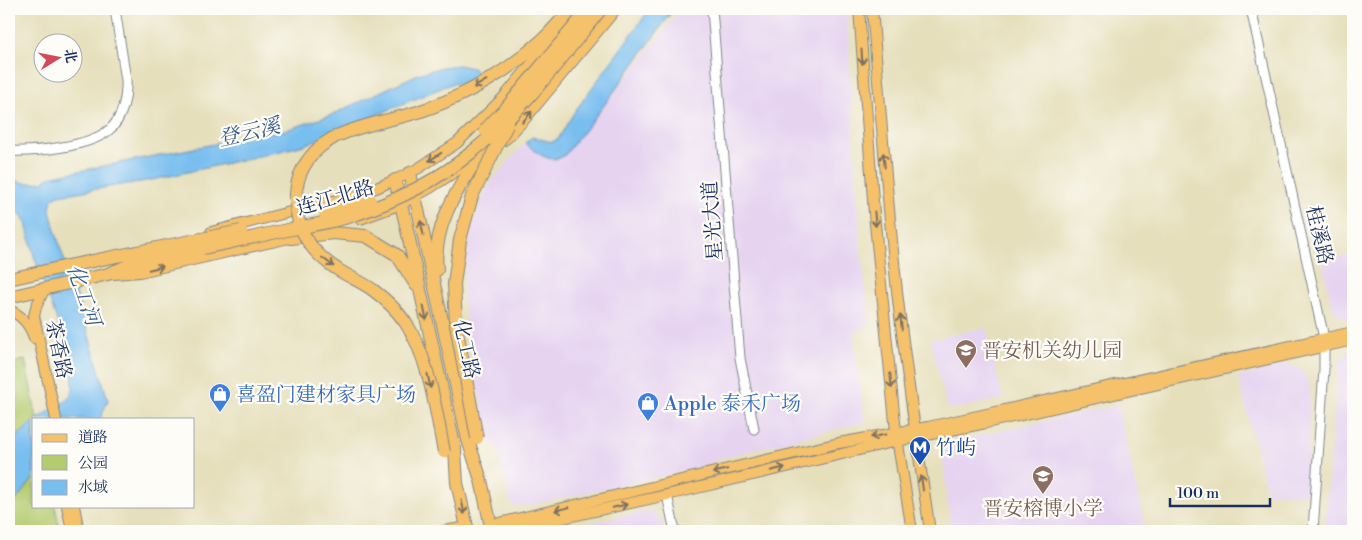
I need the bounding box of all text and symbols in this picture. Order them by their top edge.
north arrow [32,32,82,82]
text: 北 [60,47,80,64]
one-way arrow [858,49,867,65]
one-way arrow [474,80,488,90]
one-way arrow [521,110,533,123]
water label: 登云溪 [216,113,285,153]
one-way arrow [429,152,443,162]
one-way arrow [879,153,889,169]
street label: 连江北路 [294,175,377,221]
street label: 星光大道 [698,180,729,262]
street label: 桂溪路 [1300,203,1337,267]
one-way arrow [870,211,880,227]
one-way arrow [417,221,427,237]
one-way arrow [321,257,334,268]
water label: 化工河 [61,261,107,333]
one-way arrow [148,263,164,272]
one-way arrow [421,305,430,321]
one-way arrow [896,314,906,330]
street label: 茶香路 [39,317,76,381]
street label: 化工路 [447,317,484,381]
school or university icon: 晋安机关幼儿园 [954,338,978,369]
place label: 晋安机关幼儿园 [982,339,1122,364]
one-way arrow [425,373,434,389]
one-way arrow [886,373,896,389]
shop icon: 喜盈门建材家具广场 [208,382,232,413]
place label: 喜盈门建材家具广场 [236,383,416,408]
shop icon: Apple 泰禾广场 [636,391,660,422]
place label: Apple 泰禾广场 [663,392,801,417]
legend [32,418,195,508]
text: 道路 [78,428,108,447]
one-way arrow [871,431,887,441]
metro station icon: 竹屿 [908,435,932,466]
place label: 竹屿 [936,436,976,461]
text: 公园 [78,454,108,473]
one-way arrow [770,464,786,473]
school or university icon: 晋安榕博小学 [1031,464,1055,495]
one-way arrow [712,467,728,476]
one-way arrow [917,475,927,491]
scale bar [1170,475,1270,507]
text: 水域 [78,478,108,497]
text: 100 m [1177,484,1219,503]
place label: 晋安榕博小学 [983,497,1103,522]
one-way arrow [458,498,468,514]
one-way arrow [611,500,627,510]
one-way arrow [554,505,570,514]

